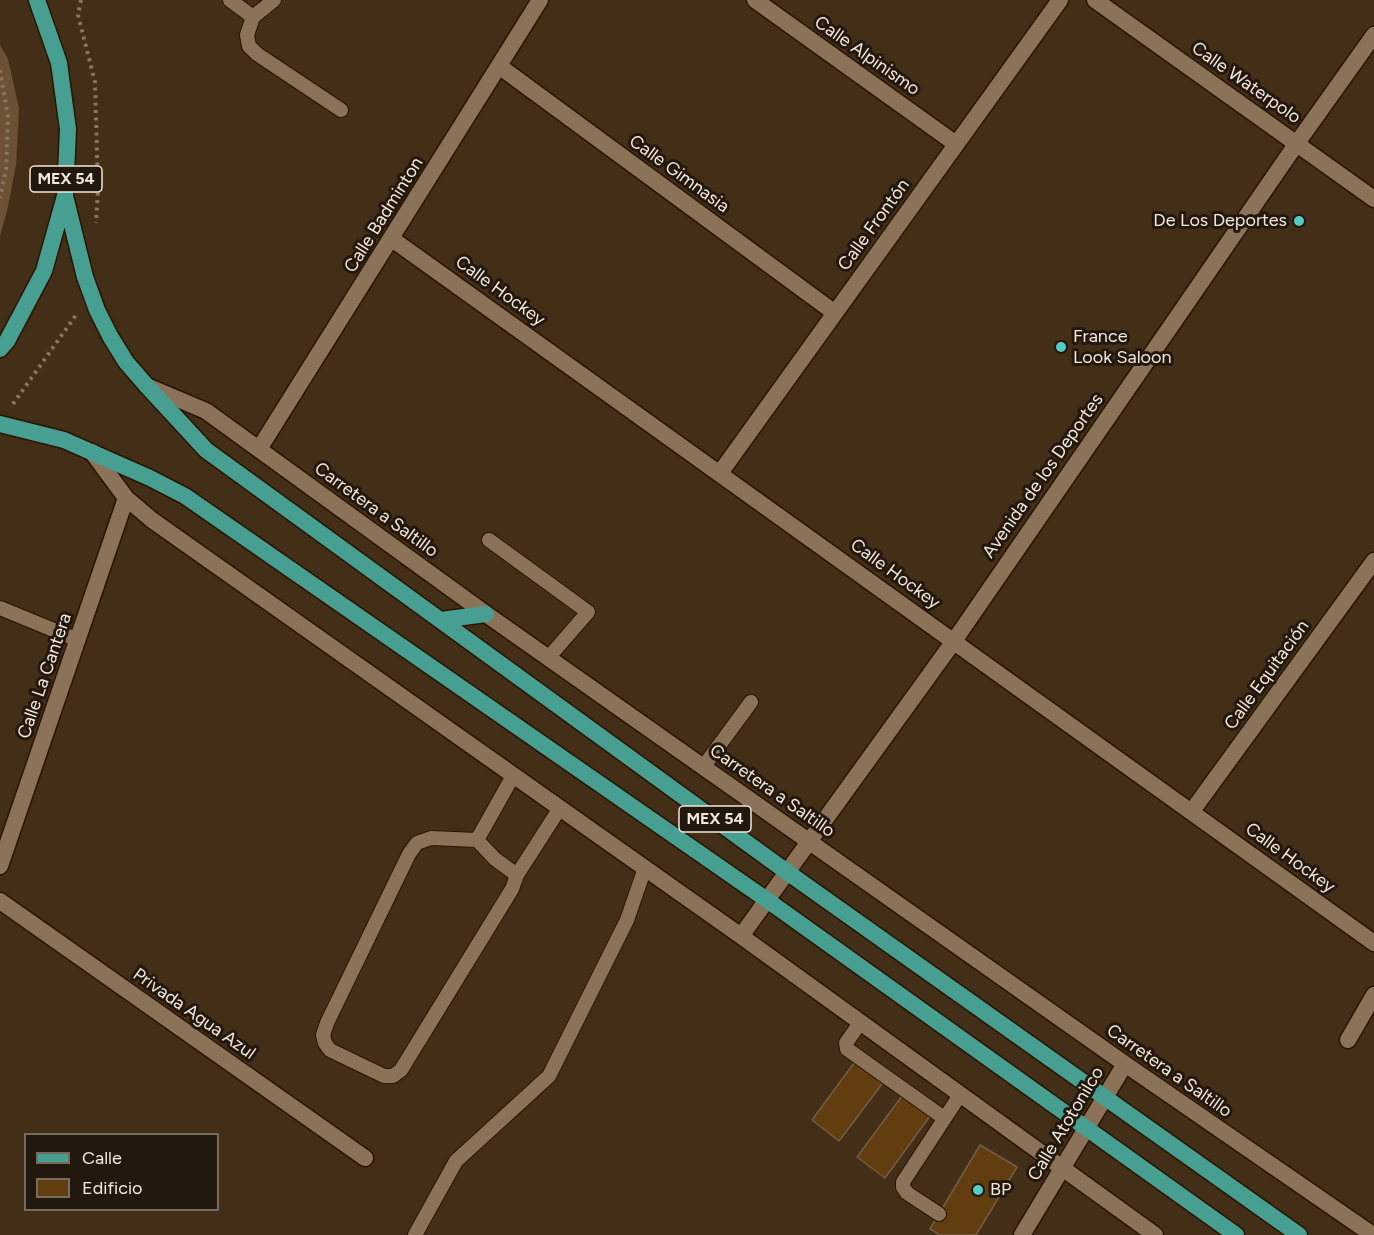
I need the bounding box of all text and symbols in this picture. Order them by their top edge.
street label: Calle Alpinismo [810,12,924,100]
street label: Calle Waterpolo [1187,37,1305,129]
street label: Calle Gimnasia [625,130,733,218]
street label: Calle Badminton [340,153,428,277]
road number: MEX 54 [30,166,102,192]
street label: Calle Frontón [834,175,914,275]
place label: De Los Deportes [1153,210,1287,232]
marker: De Los Deportes [1292,214,1306,228]
street label: Calle Hockey [451,251,549,331]
place label: France Look Saloon [1073,326,1172,368]
marker: France Look Saloon [1054,340,1068,354]
street label: Avenida de los Deportes [978,390,1108,562]
street label: Carretera a Saltillo [310,458,442,562]
street label: Calle Hockey [846,534,944,614]
street label: Calle La Cantera [13,610,77,742]
street label: Calle Equitación [1220,616,1314,734]
street label: Carretera a Saltillo [705,740,839,842]
road number: MEX 54 [679,806,751,832]
street label: Calle Hockey [1241,818,1339,898]
street label: Privada Agua Azul [129,964,259,1064]
street label: Carretera a Saltillo [1102,1020,1236,1122]
street label: Calle Atotonilco [1023,1063,1109,1185]
legend [24,1133,219,1211]
text: Calle [82,1147,122,1169]
text: Edificio [82,1177,143,1199]
place label: BP [990,1179,1011,1201]
marker: BP [971,1183,985,1197]

